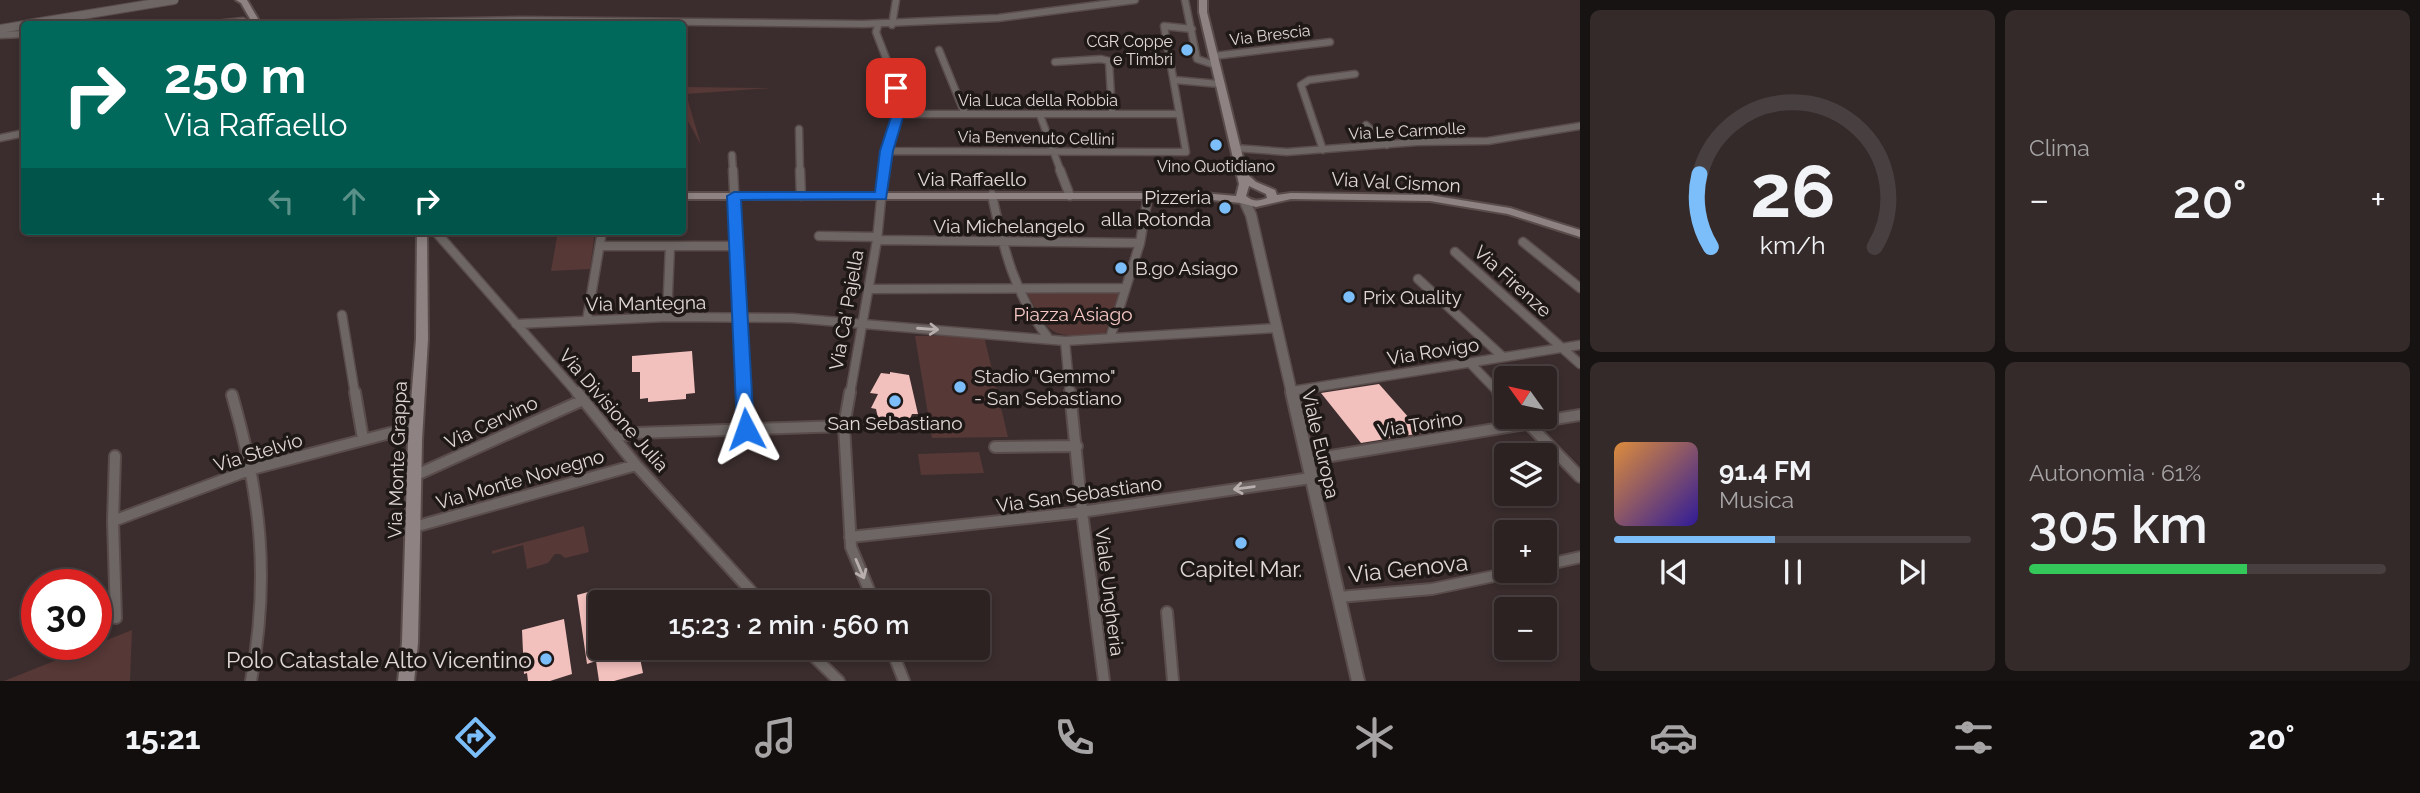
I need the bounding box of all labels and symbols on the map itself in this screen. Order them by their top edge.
street label: Via Brescia [1229,21,1311,49]
place label: CGR Coppe e Timbri [1087,32,1173,69]
marker: CGR Coppe e Timbri [1179,42,1195,58]
pin [866,58,926,118]
street label: Via Luca della Robbia [958,91,1118,110]
street label: Via Le Carmolle [1348,118,1466,144]
street label: Via Benvenuto Cellini [957,127,1115,149]
marker: Vino Quotidiano [1208,137,1224,153]
place label: Vino Quotidiano [1157,157,1275,176]
street label: Via Raffaello [918,168,1026,190]
street label: Via Val Cismon [1331,168,1461,196]
place label: Pizzeria alla Rotonda [1101,186,1211,230]
marker: Pizzeria alla Rotonda [1217,200,1233,216]
street label: Via Michelangelo [933,215,1085,237]
street label: Via Firenze [1470,241,1556,321]
street label: Via Ca' Pajella [825,248,867,372]
place label: B.go Asiago [1135,257,1238,279]
marker: B.go Asiago [1113,260,1129,276]
place label: Prix Quality [1363,286,1462,308]
marker: Prix Quality [1341,289,1357,305]
street label: Via Mantegna [585,291,707,315]
park label: Piazza Asiago [1013,303,1133,325]
one-way arrow [916,323,939,336]
street label: Via Rovigo [1386,333,1480,369]
street label: Via Divisione Julia [555,344,673,476]
place label: Stadio "Gemmo" - San Sebastiano [974,365,1122,409]
north arrow [1494,366,1558,429]
marker: Stadio "Gemmo" - San Sebastiano [952,379,968,395]
street label: Via Monte Grappa [383,381,411,539]
street label: Viale Europa [1298,387,1344,501]
street label: Via Cervino [441,391,541,453]
position arrow [709,392,783,466]
marker: San Sebastiano [887,393,903,409]
street label: Via Torino [1376,406,1464,442]
place label: San Sebastiano [828,412,963,434]
street label: Via Stelvio [211,428,305,476]
street label: Via Monte Novegno [433,444,607,514]
street label: Via San Sebastiano [995,471,1163,517]
one-way arrow [1233,482,1256,495]
street label: Viale Ungheria [1091,527,1129,657]
marker: Capitel Mar. [1233,535,1249,551]
street label: Via Genova [1347,548,1469,588]
place label: Capitel Mar. [1180,555,1302,582]
one-way arrow [855,558,868,580]
speed limit sign: 30 [21,569,112,660]
place label: Polo Catastale Alto Vicentino [226,646,532,673]
marker: Polo Catastale Alto Vicentino [538,651,554,667]

